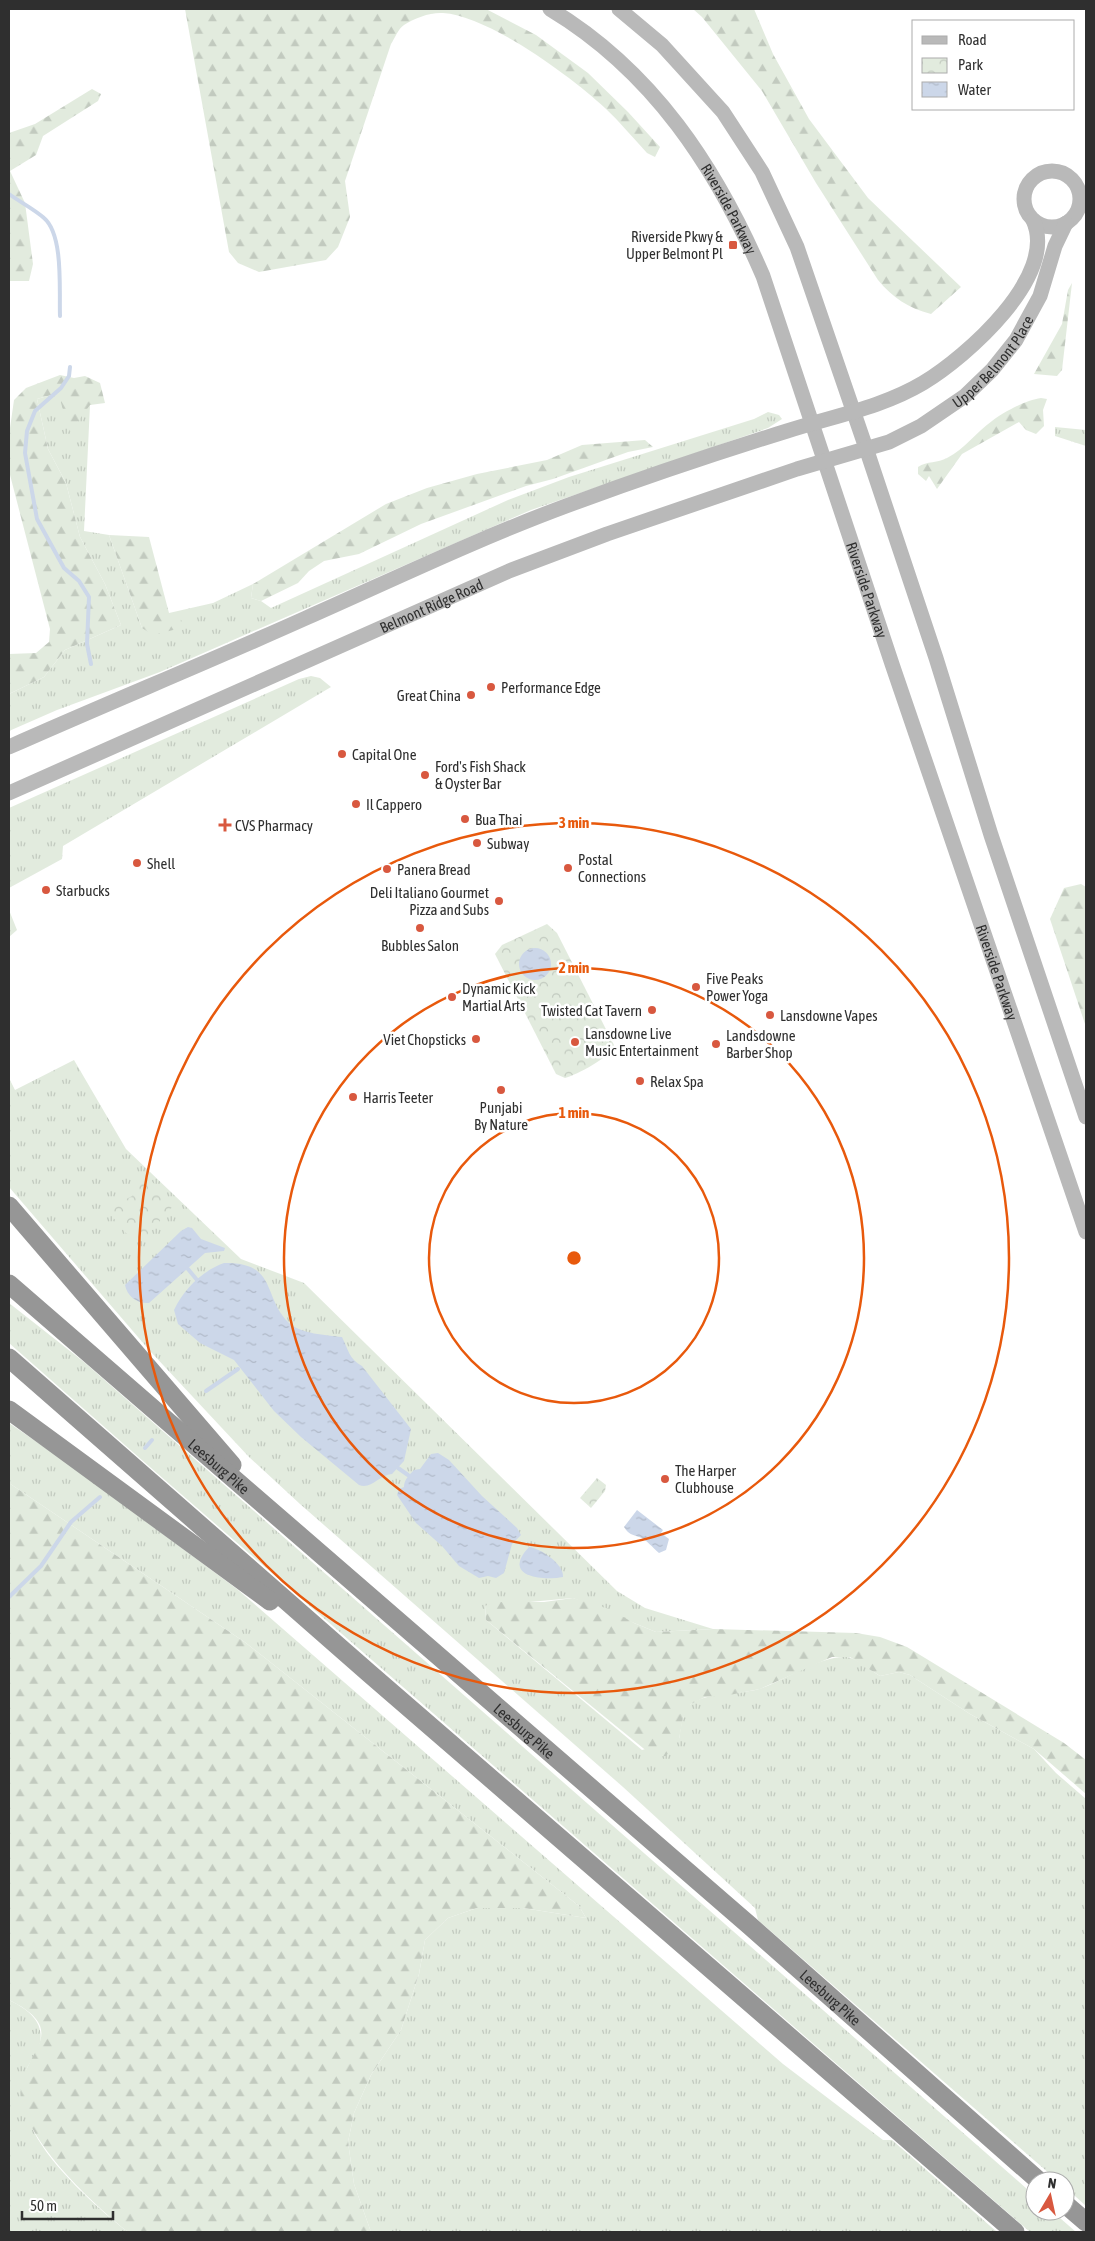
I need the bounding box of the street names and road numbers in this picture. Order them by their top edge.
street label: Riverside Parkway [698,160,760,256]
street label: Upper Belmont Place [949,312,1036,411]
street label: Riverside Parkway [843,540,891,640]
street label: Belmont Ridge Road [377,575,486,636]
street label: Riverside Parkway [973,922,1022,1022]
street label: Leesburg Pike [185,1435,253,1497]
street label: Leesburg Pike [491,1699,559,1762]
street label: Leesburg Pike [797,1966,865,2028]

